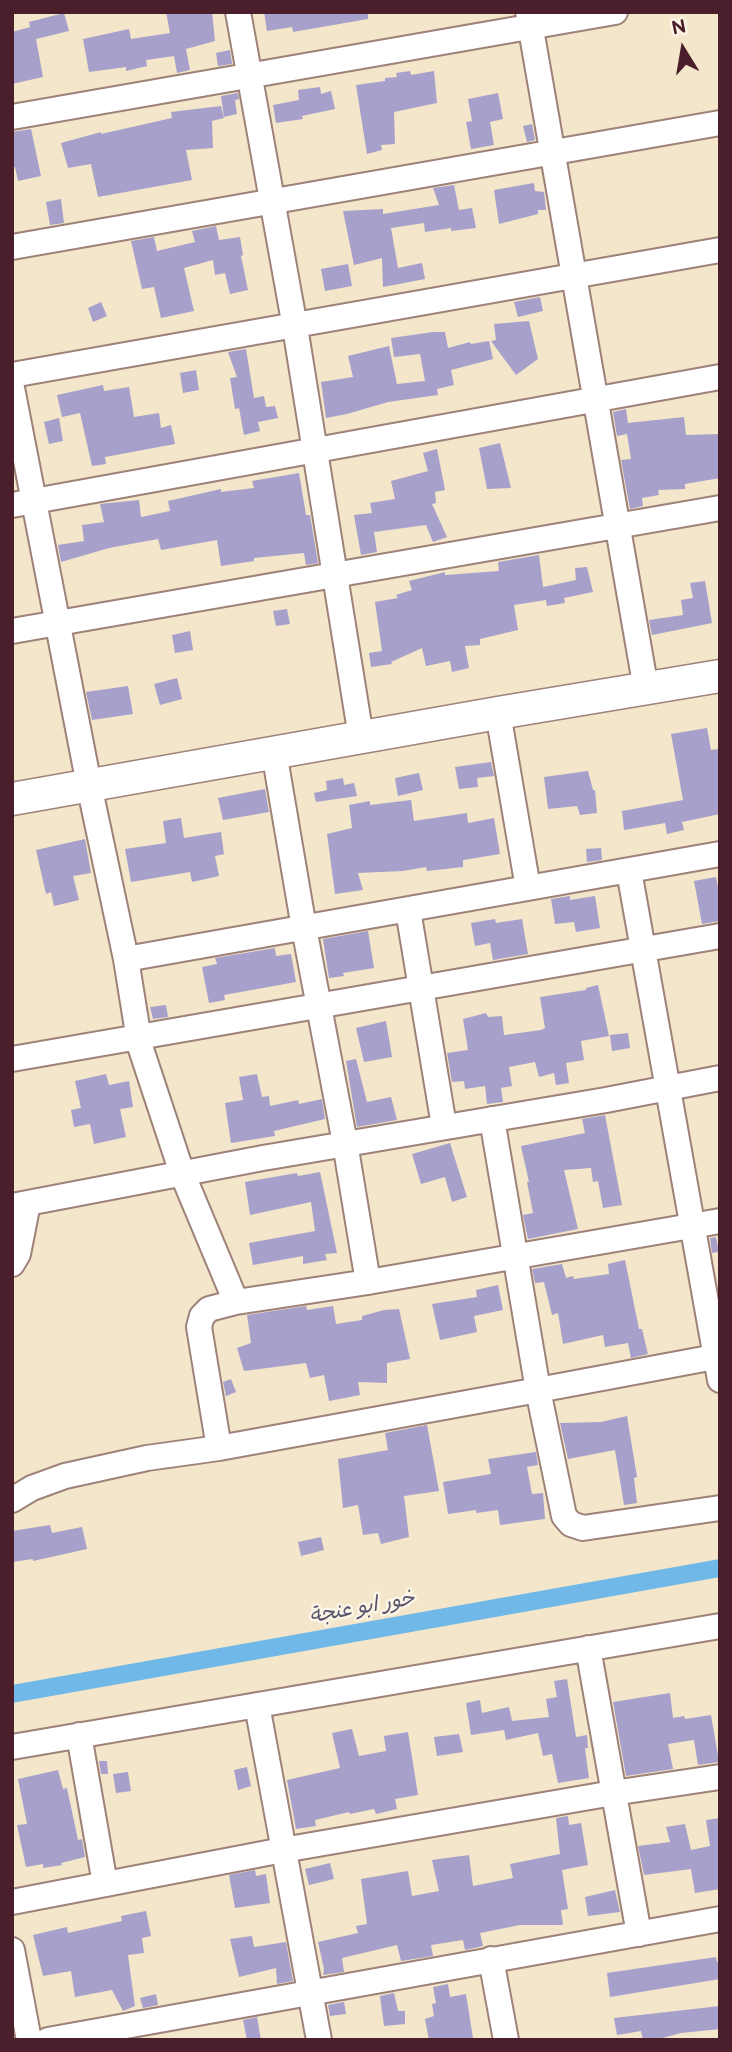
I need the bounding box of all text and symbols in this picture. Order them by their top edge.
north arrow [648,14,718,84]
text: N [670,15,688,41]
water label: خور ابو عنجة [307,1586,417,1630]

